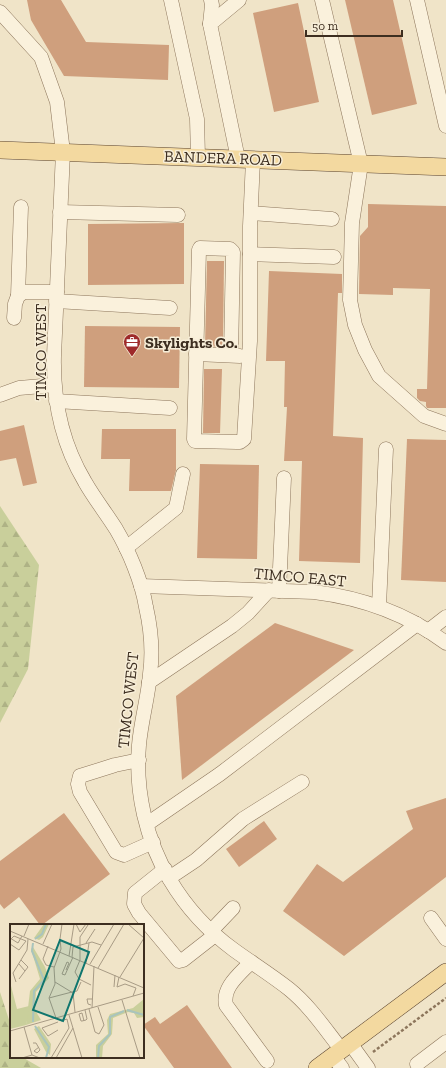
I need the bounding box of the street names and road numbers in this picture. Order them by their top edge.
street label: BANDERA ROAD [164,146,282,170]
street label: TIMCO WEST [31,303,50,400]
street label: TIMCO EAST [253,563,347,591]
street label: TIMCO WEST [113,651,143,749]

